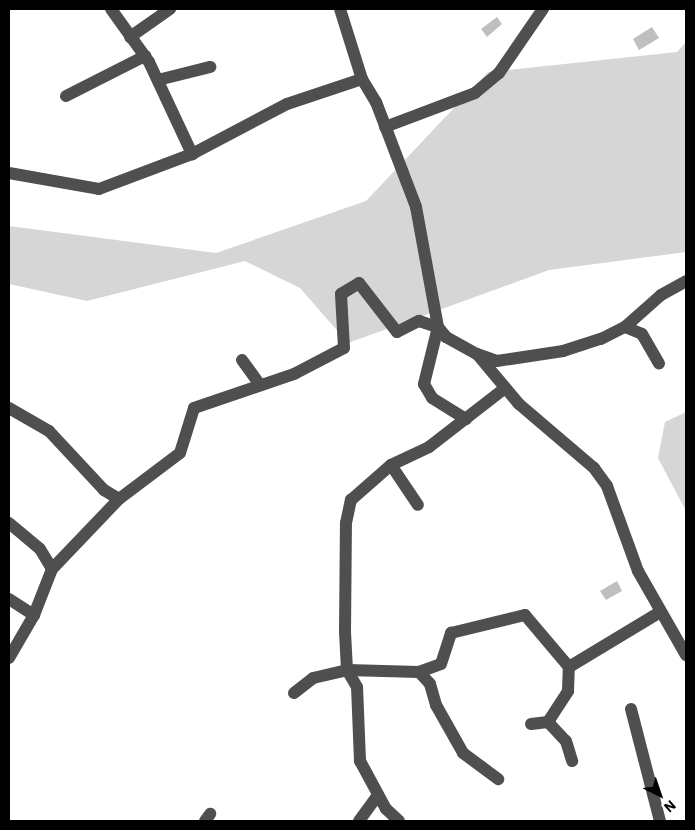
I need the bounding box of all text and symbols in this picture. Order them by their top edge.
north arrow [635,770,685,820]
text: N [660,796,680,816]

